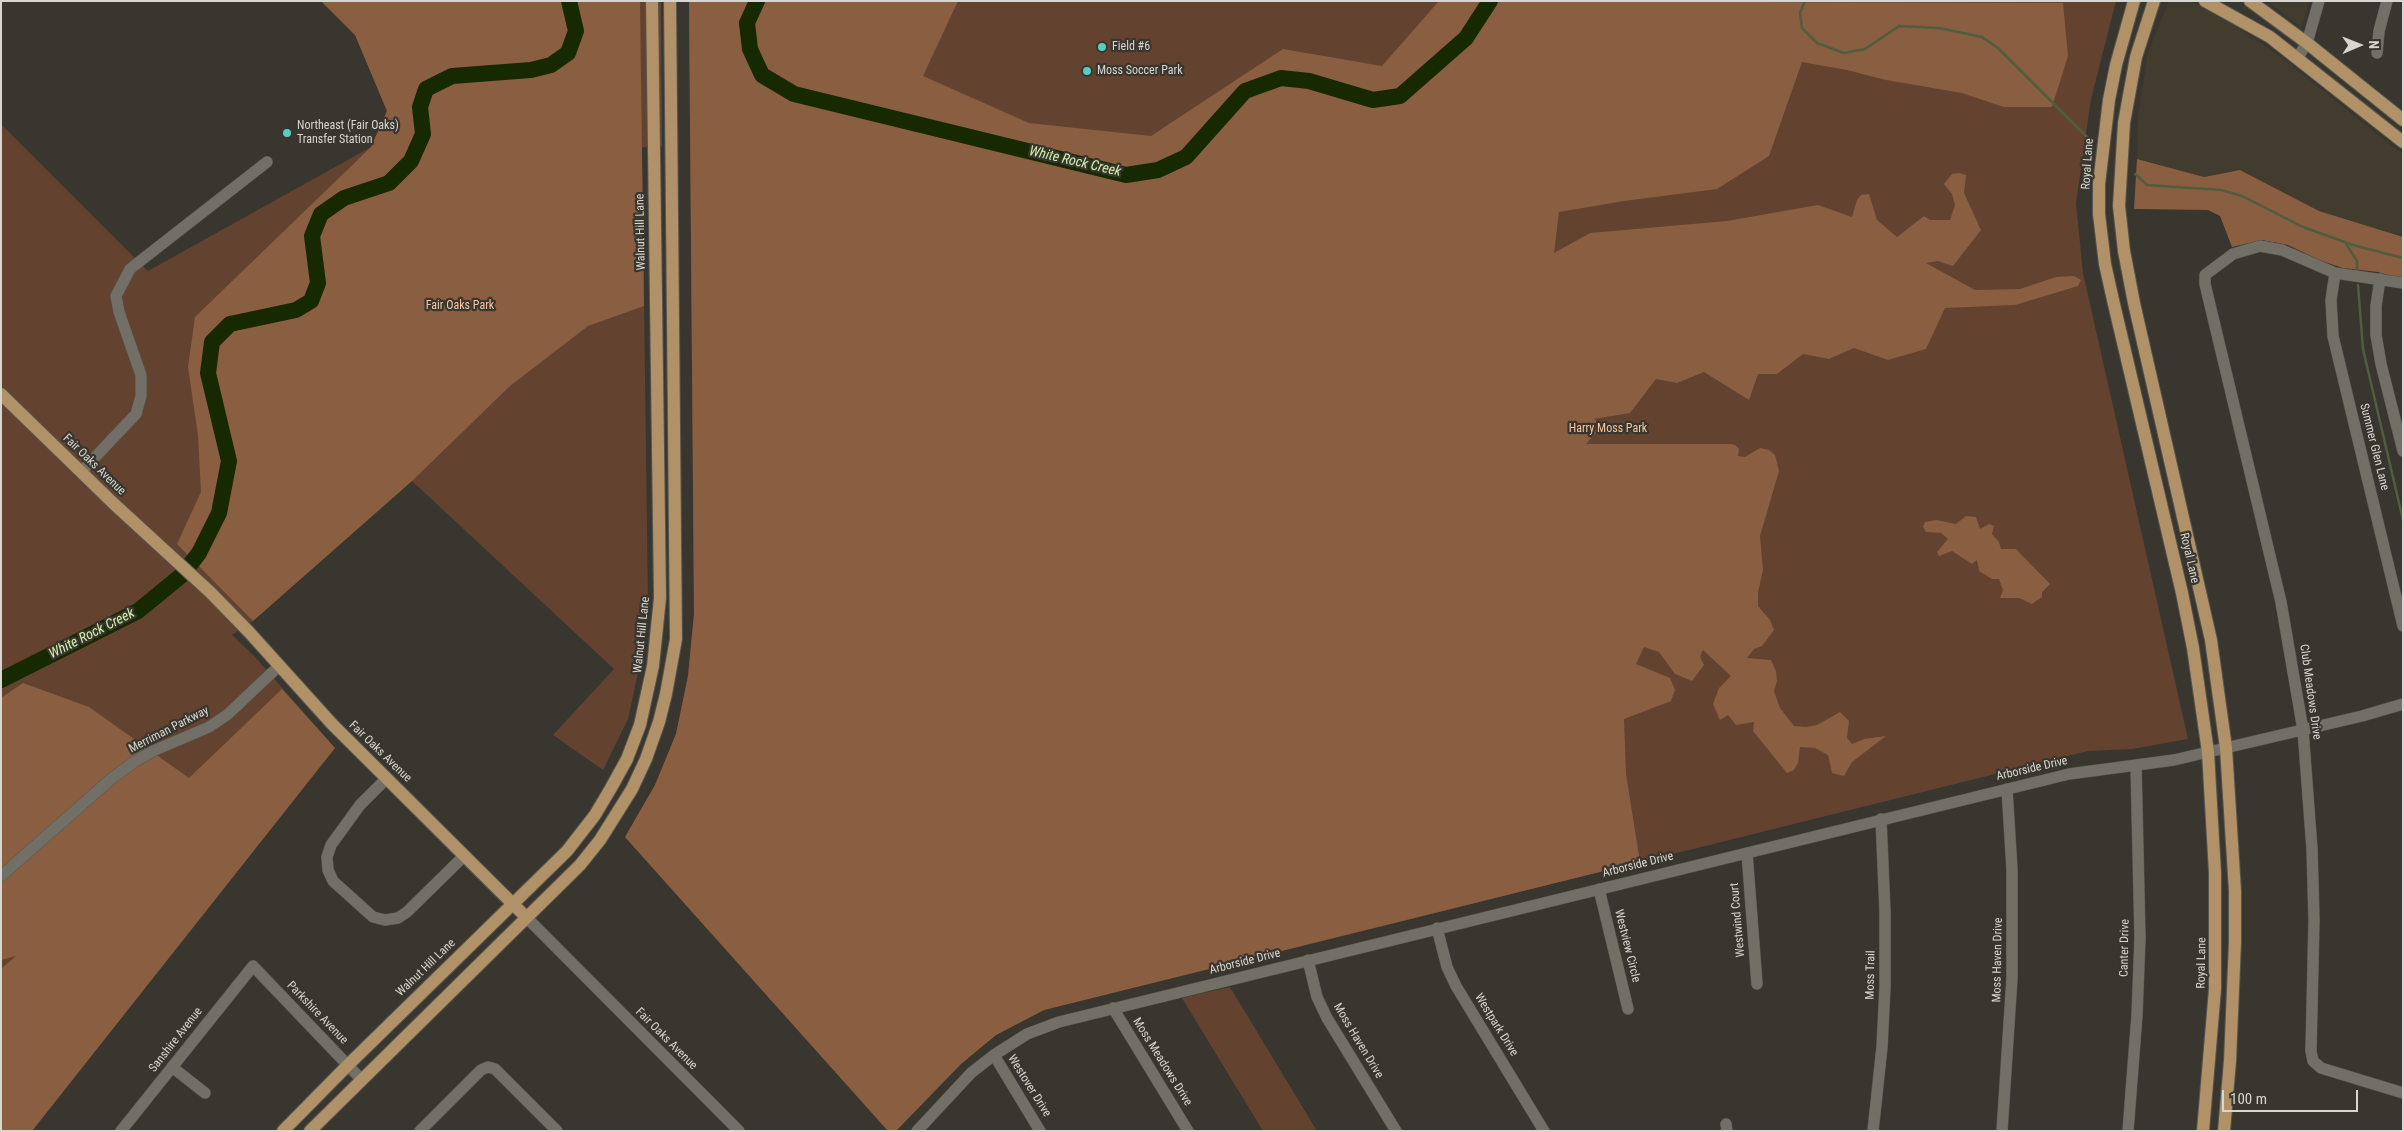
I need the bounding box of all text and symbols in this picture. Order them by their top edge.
north arrow [2334,20,2384,70]
place label: Field #6 [1112,40,1150,54]
text: N [2366,40,2382,49]
marker: Field #6 [1096,41,1108,53]
place label: Moss Soccer Park [1097,64,1183,78]
marker: Moss Soccer Park [1081,65,1093,77]
place label: Northeast (Fair Oaks) Transfer Station [297,119,399,147]
marker: Northeast (Fair Oaks) Transfer Station [281,127,293,139]
street label: Royal Lane [2079,138,2097,190]
water label: White Rock Creek [1027,143,1123,181]
street label: Walnut Hill Lane [633,194,649,270]
park label: Fair Oaks Park [426,299,494,313]
street label: Summer Glen Lane [2356,402,2392,492]
park label: Harry Moss Park [1569,422,1647,436]
street label: Fair Oaks Avenue [60,431,128,499]
street label: Royal Lane [2176,531,2202,585]
street label: Walnut Hill Lane [631,596,653,674]
water label: White Rock Creek [46,605,138,663]
street label: Club Meadows Drive [2296,643,2324,741]
street label: Merriman Parkway [127,704,211,756]
street label: Fair Oaks Avenue [346,718,414,786]
street label: Arborside Drive [1995,754,2069,784]
street label: Arborside Drive [1601,849,1675,881]
street label: Westwind Court [1728,882,1748,958]
street label: Westview Circle [1611,908,1643,984]
street label: Moss Haven Drive [1990,917,2006,1003]
street label: Canter Drive [2117,919,2133,977]
street label: Walnut Hill Lane [393,936,459,1000]
street label: Royal Lane [2194,937,2210,989]
street label: Arborside Drive [1208,946,1282,978]
street label: Moss Trail [1863,950,1879,1000]
street label: Parkshire Avenue [283,979,351,1047]
street label: Westpark Drive [1471,991,1521,1059]
street label: Moss Haven Drive [1330,1001,1386,1081]
street label: Sanshire Avenue [146,1005,206,1075]
street label: Fair Oaks Avenue [632,1005,700,1073]
street label: Moss Meadows Drive [1129,1015,1195,1109]
street label: Westover Drive [1004,1052,1054,1120]
scale bar [2224,1080,2360,1112]
text: 100 m [2230,1090,2267,1108]

